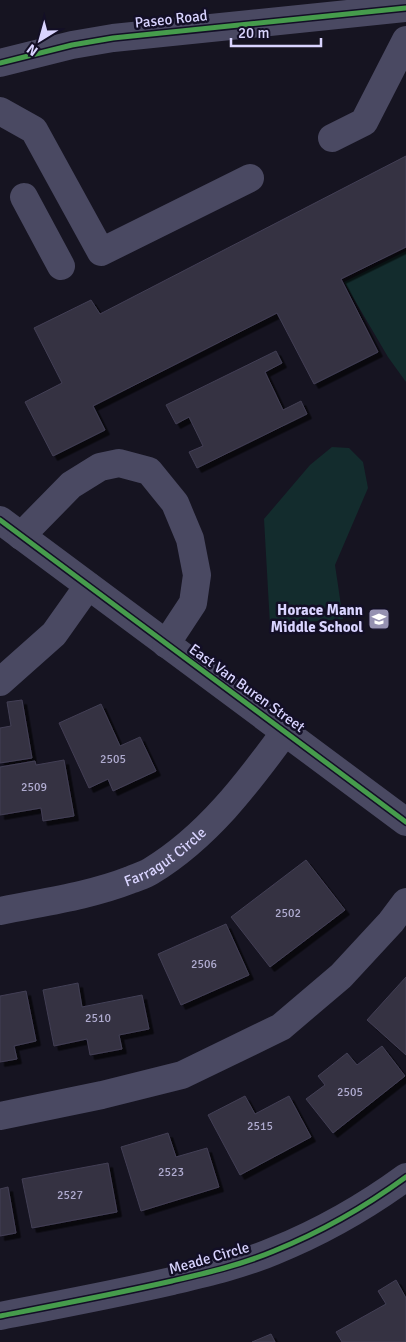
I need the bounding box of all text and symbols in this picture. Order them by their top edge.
street label: Paseo Road [134,6,208,32]
north arrow [15,15,65,65]
scale bar [231,15,321,47]
text: 20 m [238,24,269,42]
text: N [23,40,41,60]
place label: Horace Mann Middle School [271,601,363,636]
school or university icon: Horace Mann Middle School [367,607,391,631]
street label: East Van Buren Street [186,640,308,736]
house number: 2505 [100,752,126,767]
house number: 2509 [21,780,47,795]
street label: Farragut Circle [122,823,210,890]
house number: 2502 [275,906,301,921]
house number: 2506 [191,957,217,972]
house number: 2510 [85,1011,111,1026]
house number: 2505 [337,1085,363,1100]
house number: 2515 [247,1119,273,1134]
house number: 2523 [158,1165,184,1180]
house number: 2527 [57,1188,83,1203]
street label: Meade Circle [167,1238,251,1278]

